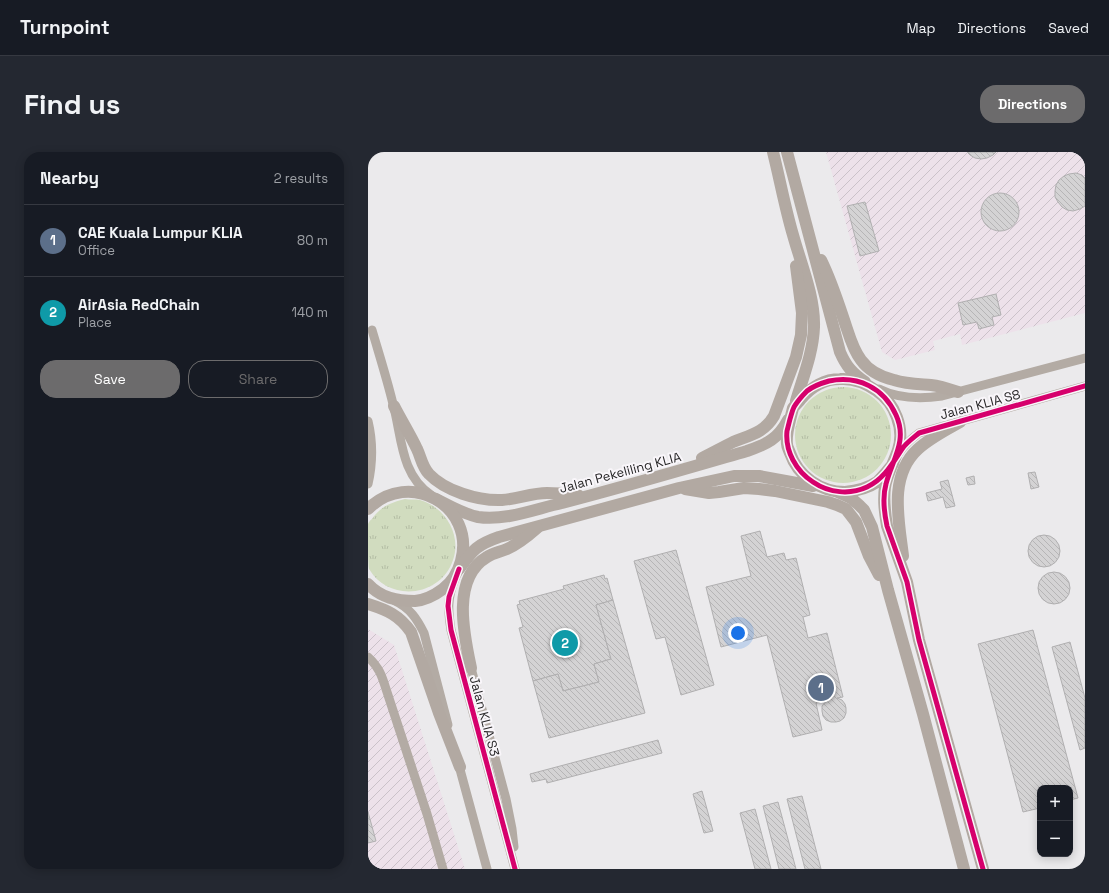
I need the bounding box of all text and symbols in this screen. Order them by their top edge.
text: Turnpoint [20,15,110,40]
text: Map [906,19,936,37]
text: Directions [958,19,1026,37]
text: Saved [1048,19,1089,37]
button: Directions [980,85,1085,123]
text: Find us [24,86,121,122]
text: Nearby [40,167,99,189]
text: 2 results [274,170,328,187]
text: CAE Kuala Lumpur KLIA [78,223,243,242]
text: 1 [50,232,56,249]
text: 80 m [297,232,328,249]
text: Office [78,242,115,259]
text: AirAsia RedChain [78,295,200,314]
text: 2 [49,304,57,321]
text: 140 m [292,304,328,321]
text: Place [78,314,112,331]
button: Save [40,360,180,398]
button: Share [188,360,328,398]
street label: Jalan KLIA S8 [938,386,1022,423]
street label: Jalan Pekeliling KLIA [557,448,683,497]
your location [728,623,748,643]
pin: 2 [552,628,578,658]
pin: 1 [808,673,834,703]
street label: Jalan KLIA S3 [466,674,503,758]
map controls [1037,785,1073,857]
button: + [1037,785,1073,821]
button: − [1037,821,1073,857]

